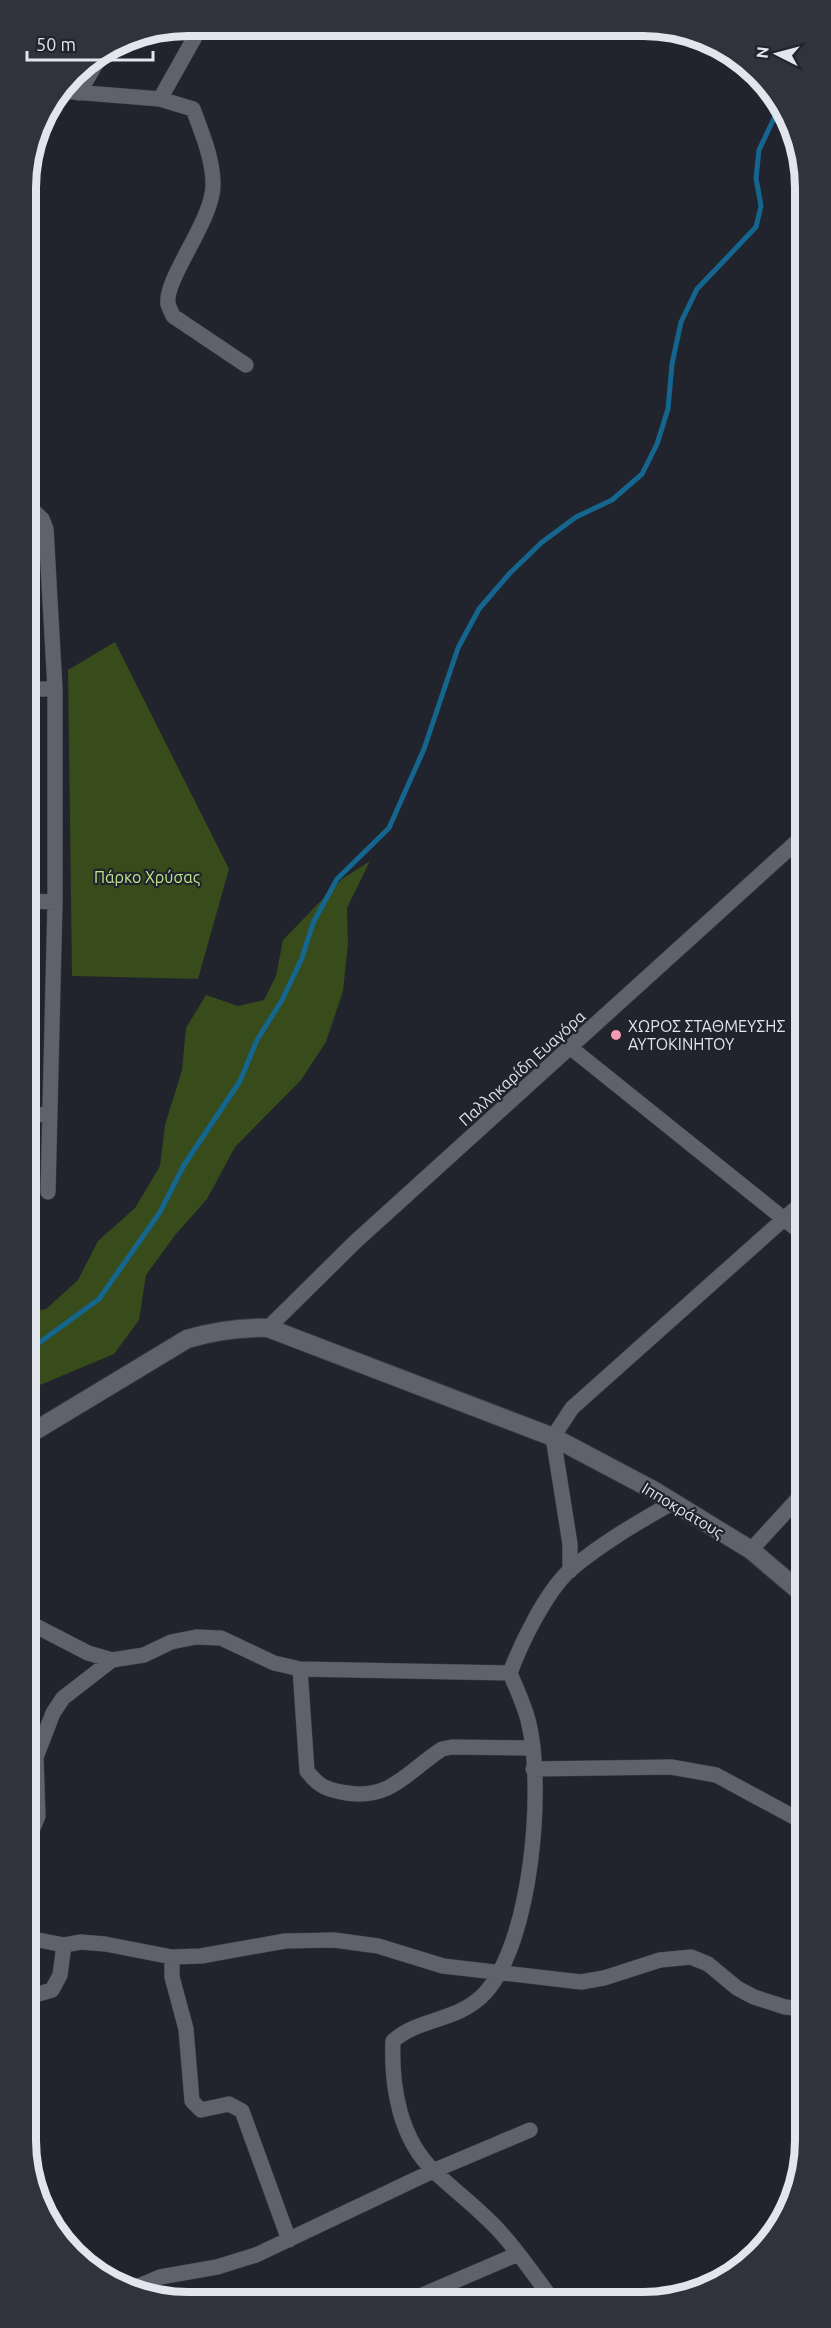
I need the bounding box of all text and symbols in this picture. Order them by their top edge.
scale bar [27,24,153,62]
north arrow [747,24,807,84]
text: 50 m [36,34,76,54]
text: N [753,46,772,59]
park label: Πάρκο Χρύσας [94,868,200,887]
street label: Παλληκαρίδη Ευαγόρα [455,1006,589,1129]
place label: ΧΩΡΟΣ ΣΤΑΘΜΕΥΣΗΣ ΑΥΤΟΚΙΝΗΤΟΥ [628,1017,785,1053]
marker: ΧΩΡΟΣ ΣΤΑΘΜΕΥΣΗΣ ΑΥΤΟΚΙΝΗΤΟΥ [609,1028,623,1042]
street label: Ιπποκράτους [639,1479,727,1542]

